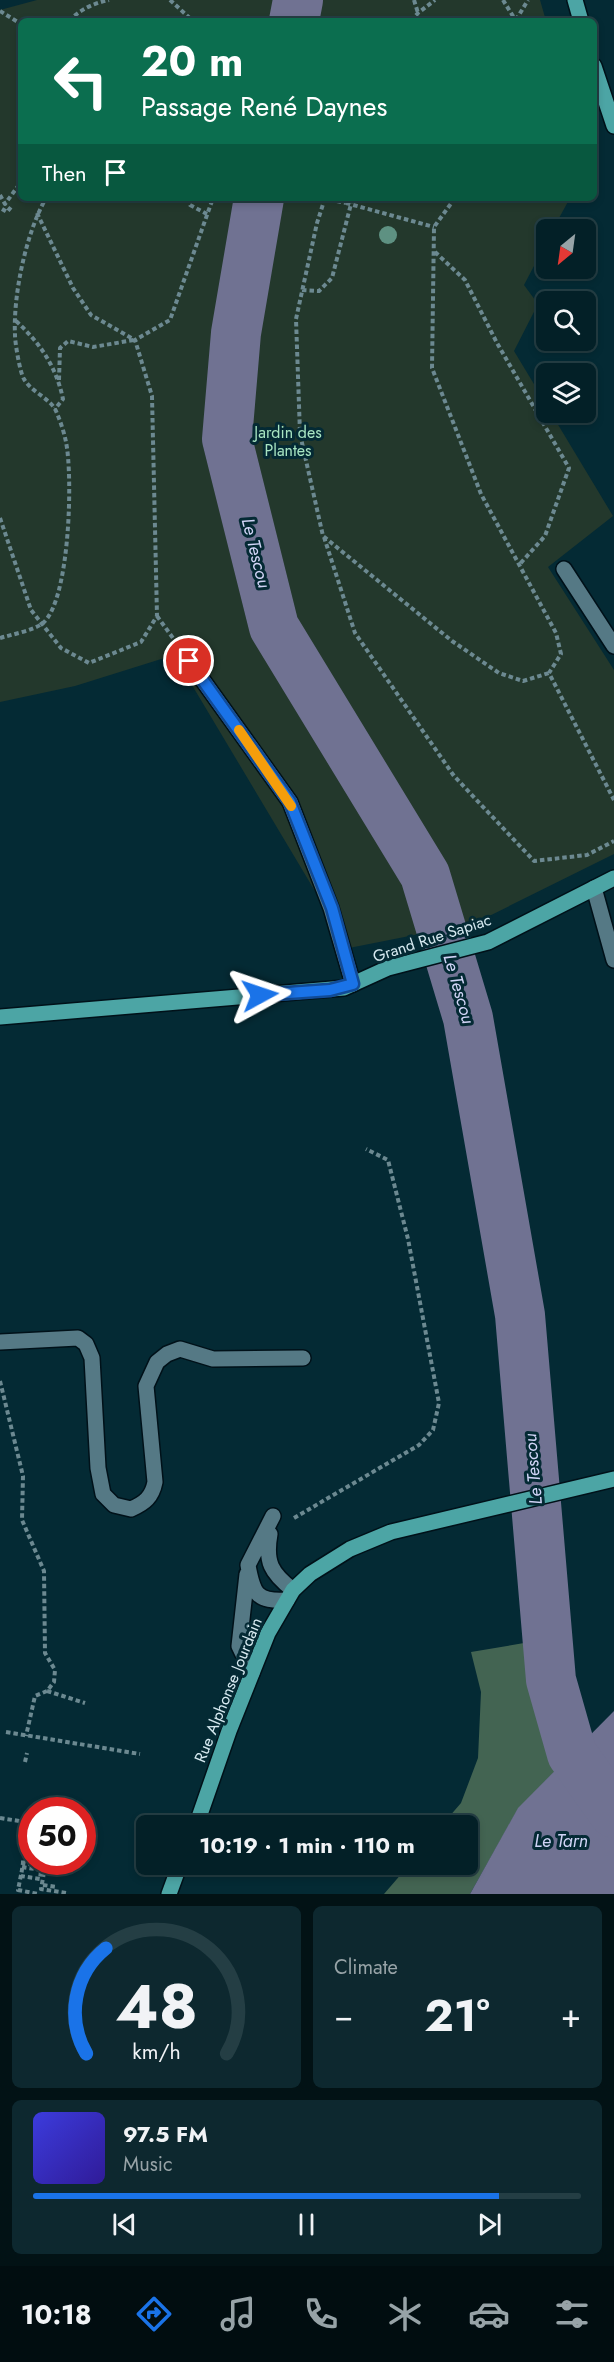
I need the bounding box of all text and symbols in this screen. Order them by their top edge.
text: 20 m [141,31,243,92]
icon: left [42,42,120,120]
text: Passage René Daynes [141,87,387,126]
icon: arrive [99,156,132,189]
text: Then [42,157,87,189]
north arrow [536,219,596,279]
map controls [536,219,596,423]
button: search [536,291,596,351]
button: layers [536,363,596,423]
park label: Jardin des Plantes [252,421,322,462]
water label: Le Tescou [235,515,277,591]
pin [163,635,214,686]
icon: arrive [172,644,205,677]
street label: Grand Rue Sapiac [370,908,494,968]
water label: Le Tescou [437,951,481,1027]
position arrow [228,963,292,1027]
water label: Le Tescou [517,1432,549,1506]
street label: Rue Alphonse Jourdain [188,1614,268,1766]
speed limit sign: 50 [18,1797,96,1875]
water label: Le Tarn [534,1828,588,1854]
text: 10:19 · 1 min · 110 m [199,1829,415,1861]
text: Climate [334,1953,398,1982]
text: 48 [115,1961,198,2051]
text: 21° [424,1983,490,2048]
text: − [334,1992,353,2039]
text: + [561,1992,581,2039]
text: km/h [132,2036,181,2067]
text: 97.5 FM [123,2118,208,2150]
text: Music [123,2150,173,2179]
icon: previous [108,2208,141,2241]
icon: pause [290,2208,323,2241]
icon: next [473,2208,506,2241]
icon: directions [133,2293,175,2335]
icon: music [217,2293,259,2335]
icon: phone [300,2293,342,2335]
icon: climate [384,2293,426,2335]
icon: car [468,2293,510,2335]
icon: filters [551,2293,593,2335]
text: 10:18 [21,2295,92,2334]

